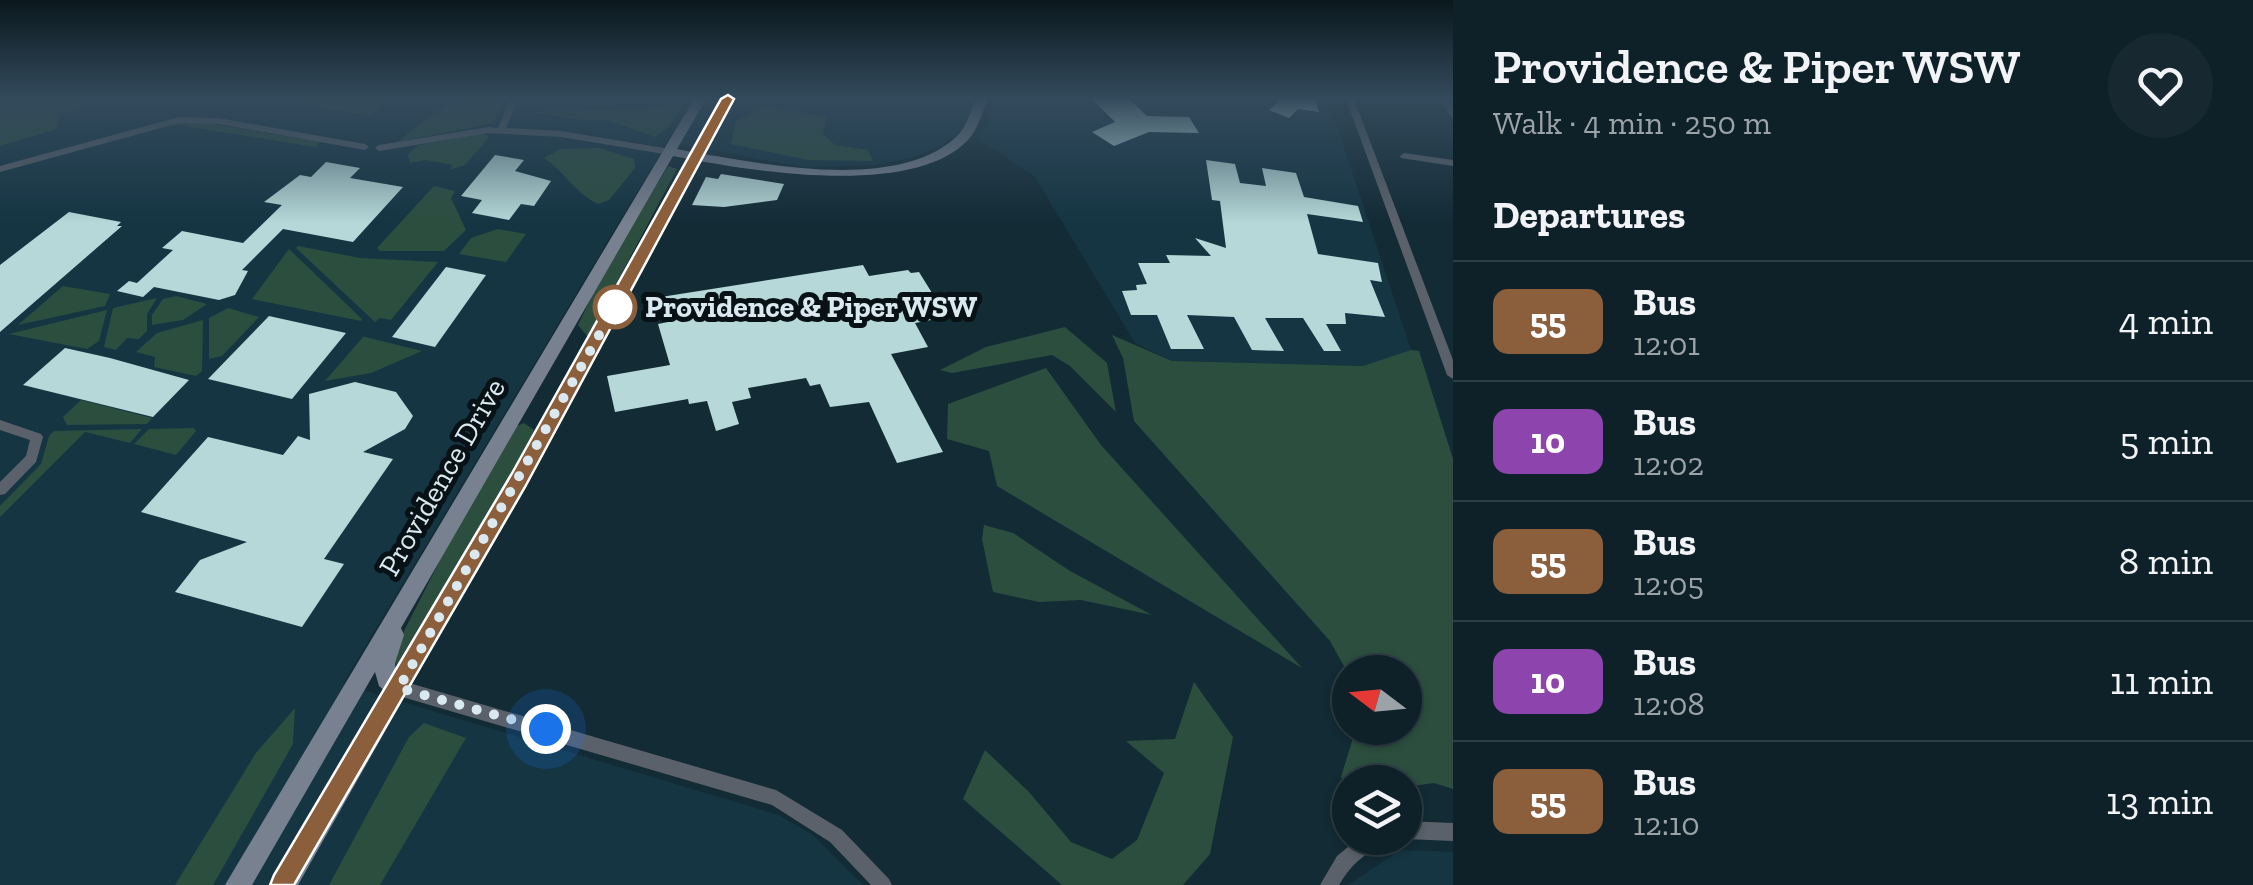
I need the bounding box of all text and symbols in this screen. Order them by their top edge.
button: heart [2108,33,2213,138]
text: Providence & Piper WSW [1493,38,2020,95]
text: Walk · 4 min · 250 m [1493,104,1771,142]
text: Departures [1493,192,1685,238]
text: Bus [1633,279,1696,325]
marker: Providence & Piper WSW [594,286,636,328]
place label: Providence & Piper WSW [645,289,978,325]
text: 4 min [2119,298,2213,344]
text: 55 [1530,300,1566,342]
text: 12:01 [1633,325,1700,363]
street label: Providence Drive [371,372,513,582]
text: Bus [1633,399,1696,445]
text: 5 min [2120,418,2213,464]
text: 10 [1531,420,1565,462]
text: 12:02 [1633,445,1704,483]
text: Bus [1633,519,1696,565]
text: 8 min [2119,538,2213,584]
text: 55 [1530,540,1566,582]
text: 12:05 [1633,565,1704,603]
text: Bus [1633,639,1696,685]
north arrow [1332,655,1422,745]
map controls [1332,655,1422,855]
text: 11 min [2110,658,2213,704]
text: 10 [1531,660,1565,702]
text: 12:08 [1633,685,1705,723]
your location [521,704,571,754]
text: Bus [1633,759,1696,805]
button: layers [1332,765,1422,855]
text: 13 min [2106,778,2213,824]
text: 55 [1530,780,1566,822]
text: 12:10 [1633,805,1700,843]

